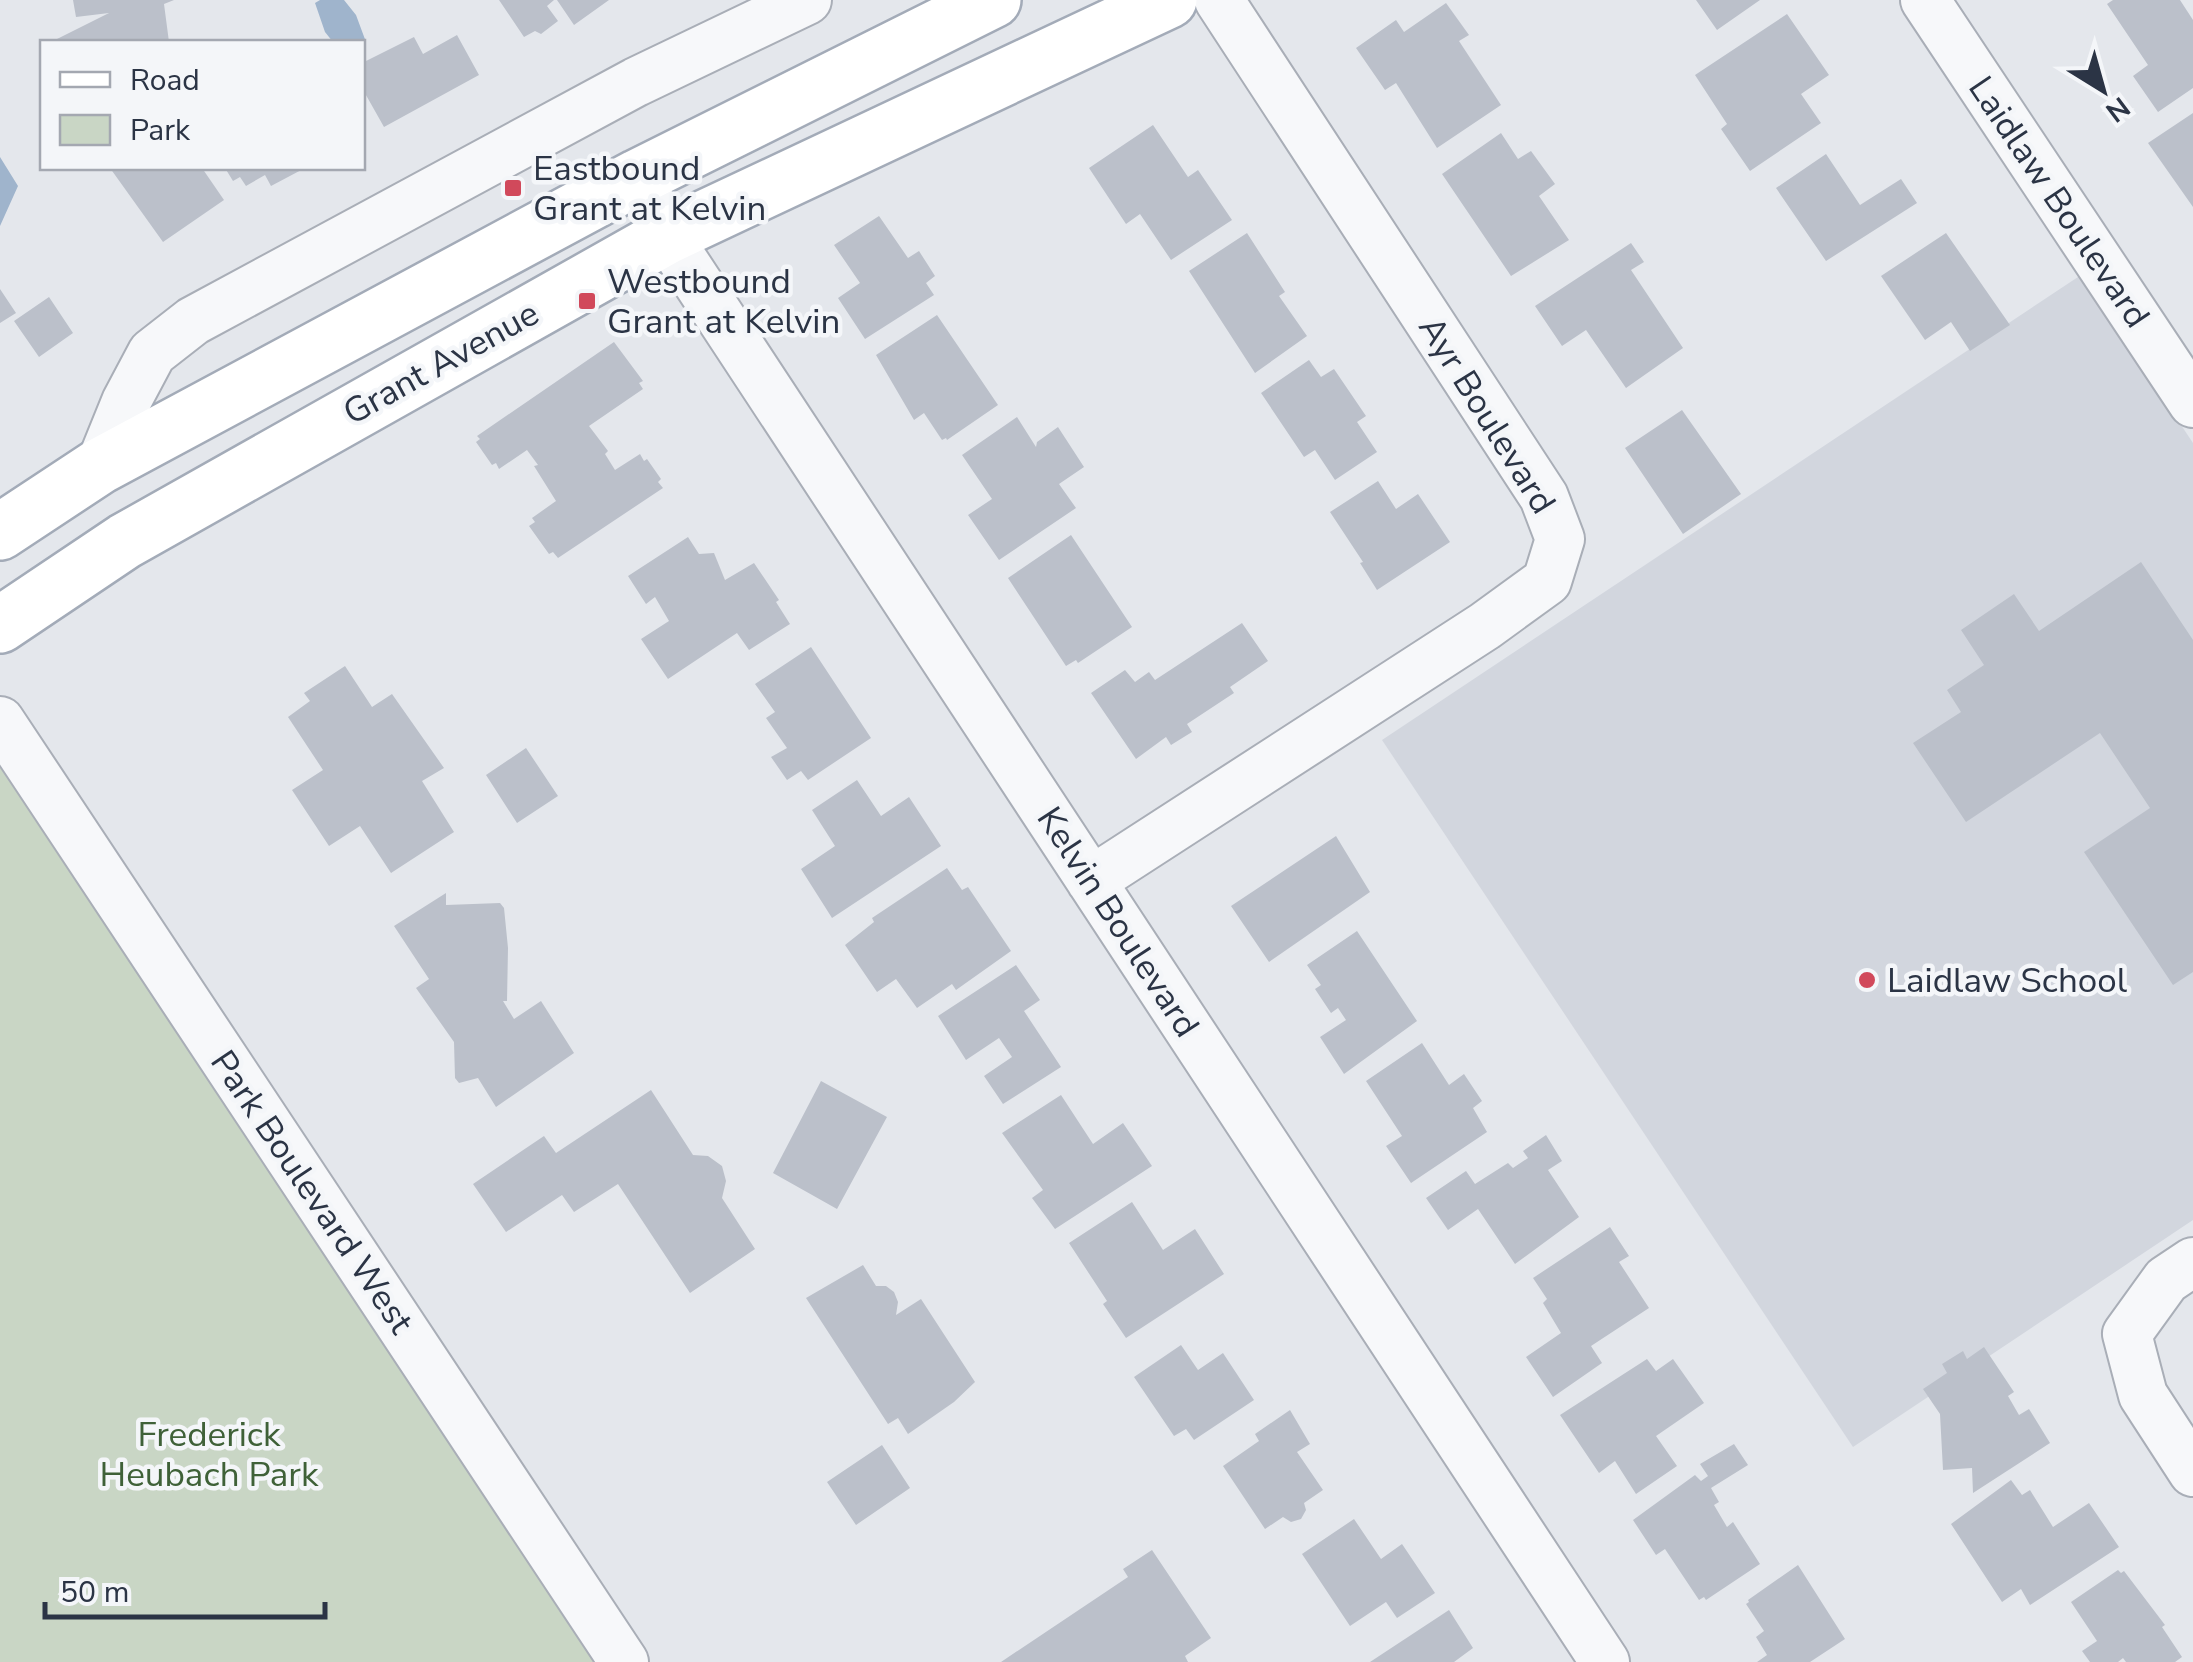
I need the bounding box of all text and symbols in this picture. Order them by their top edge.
legend [40,40,365,170]
north arrow [2053,40,2153,140]
text: Road [130,60,200,101]
street label: Laidlaw Boulevard [1957,67,2161,337]
text: N [2098,88,2137,131]
text: Park [130,110,191,151]
place label: Eastbound Grant at Kelvin [533,145,766,232]
marker: Eastbound Grant at Kelvin [502,177,524,199]
place label: Westbound Grant at Kelvin [607,258,840,345]
street label: Grant Avenue [335,290,547,436]
marker: Westbound Grant at Kelvin [576,290,598,312]
street label: Ayr Boulevard [1408,307,1566,523]
street label: Kelvin Boulevard [1026,798,1210,1046]
place label: Laidlaw School [1887,957,2128,1004]
marker: Laidlaw School [1856,969,1878,991]
street label: Park Boulevard West [200,1041,425,1343]
park label: Frederick Heubach Park [100,1411,319,1498]
scale bar [45,1557,325,1619]
text: 50 m [60,1572,129,1613]

